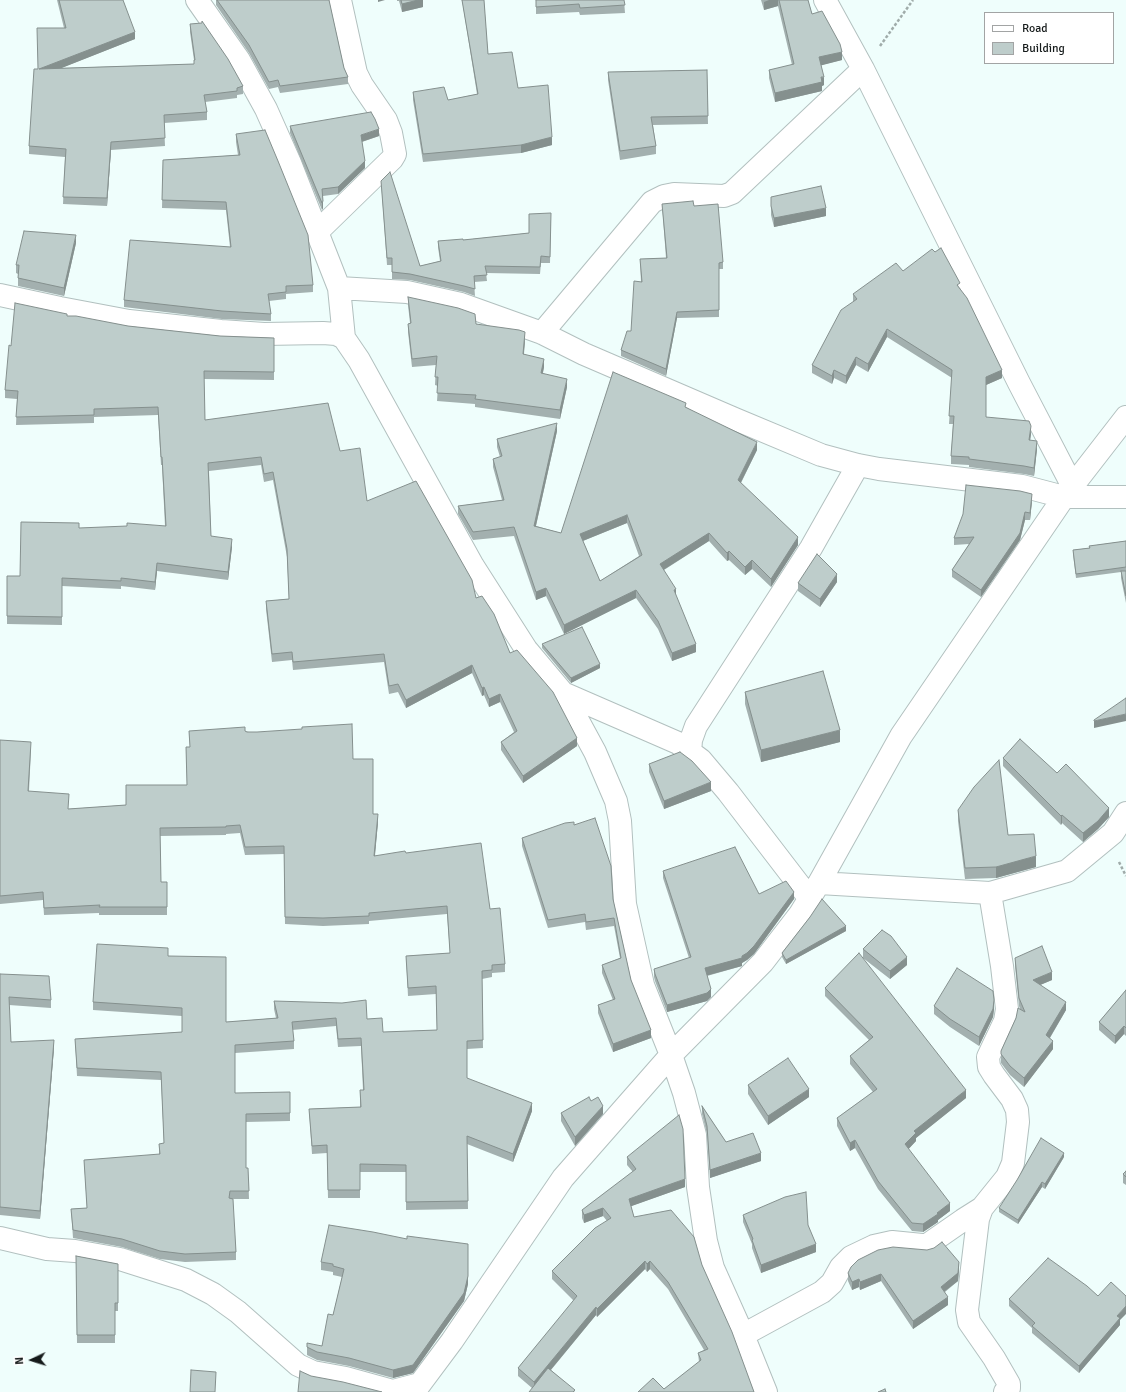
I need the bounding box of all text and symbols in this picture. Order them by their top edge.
legend [984,12,1114,64]
text: Road [1022,21,1048,36]
text: Building [1022,41,1065,56]
north arrow [12,1340,52,1380]
text: N [13,1357,26,1365]

